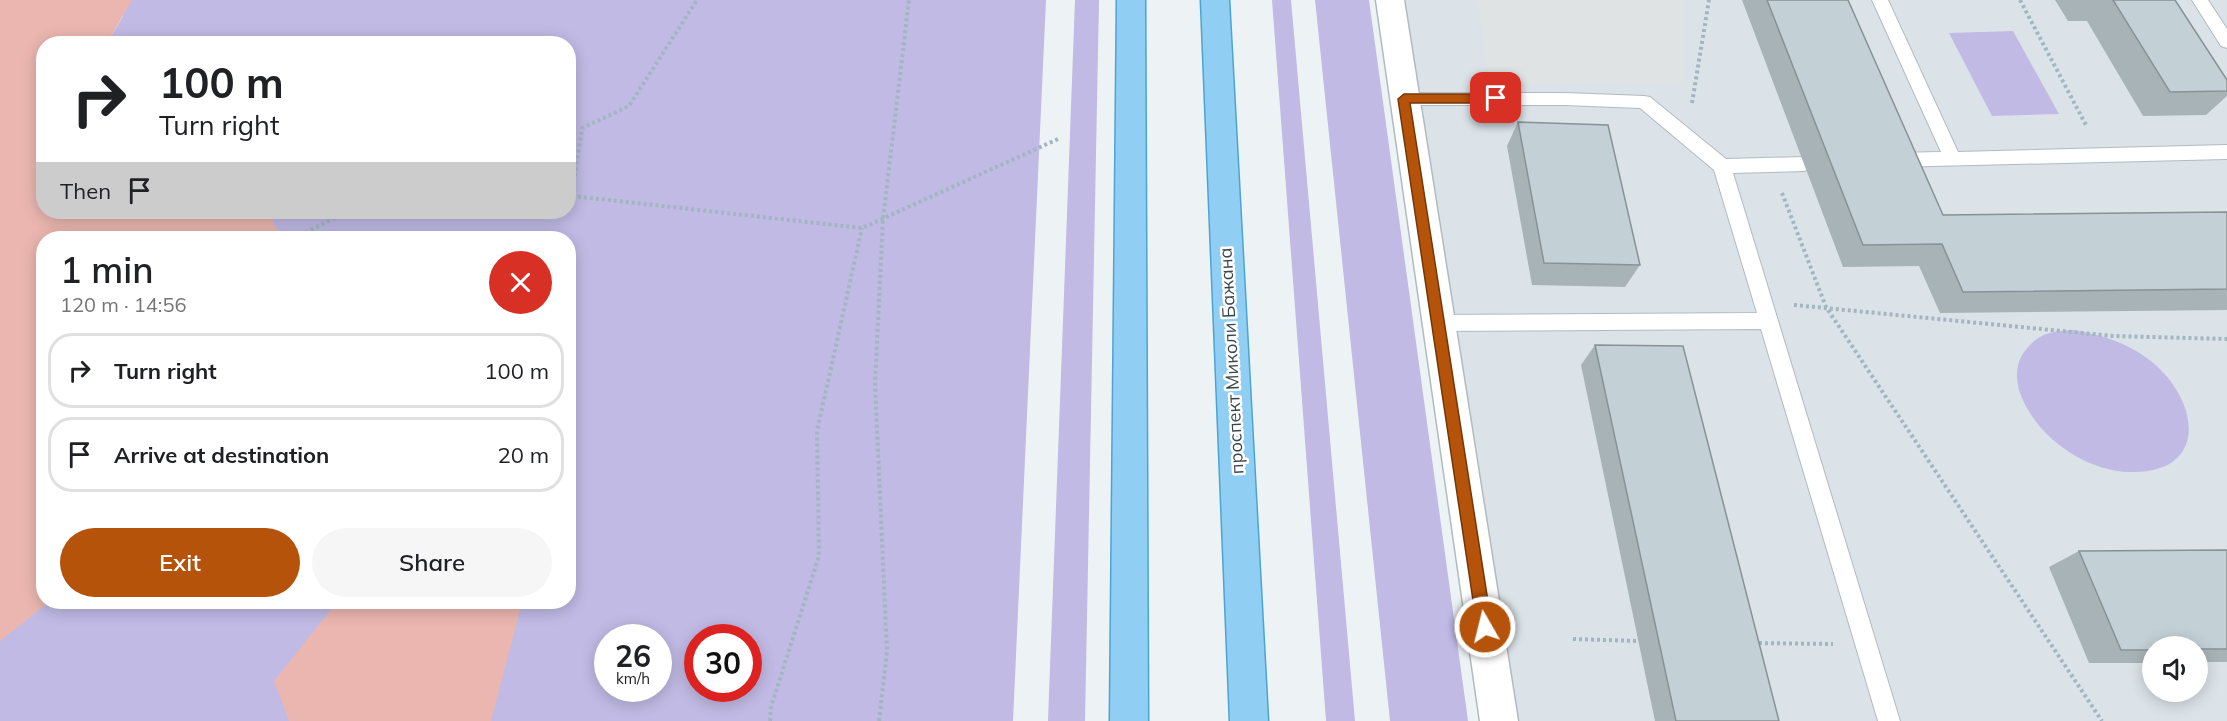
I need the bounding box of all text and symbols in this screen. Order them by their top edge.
text: 100 m [159,56,284,109]
icon: right [60,60,138,138]
pin [1470,72,1521,123]
icon: arrive [1479,81,1512,114]
text: Turn right [159,108,279,142]
icon: arrive [123,174,156,207]
text: Then [60,177,111,205]
text: 1 min [60,247,154,292]
street label: проспект Миколи Бажана [1214,247,1248,475]
button: close [489,251,552,314]
text: 120 m · 14:56 [60,292,186,317]
icon: right [63,354,96,387]
text: Turn right [114,357,217,385]
text: 100 m [484,357,549,385]
icon: arrive [63,438,96,471]
text: Arrive at destination [114,441,329,469]
text: 20 m [498,441,549,469]
button: Exit [60,528,300,597]
button: Share [312,528,552,597]
position arrow [1453,595,1517,659]
speed limit sign: 30 [684,624,762,702]
map controls [2142,636,2208,702]
button: sound [2142,636,2208,702]
text: 26 [615,637,651,675]
text: km/h [616,669,650,688]

